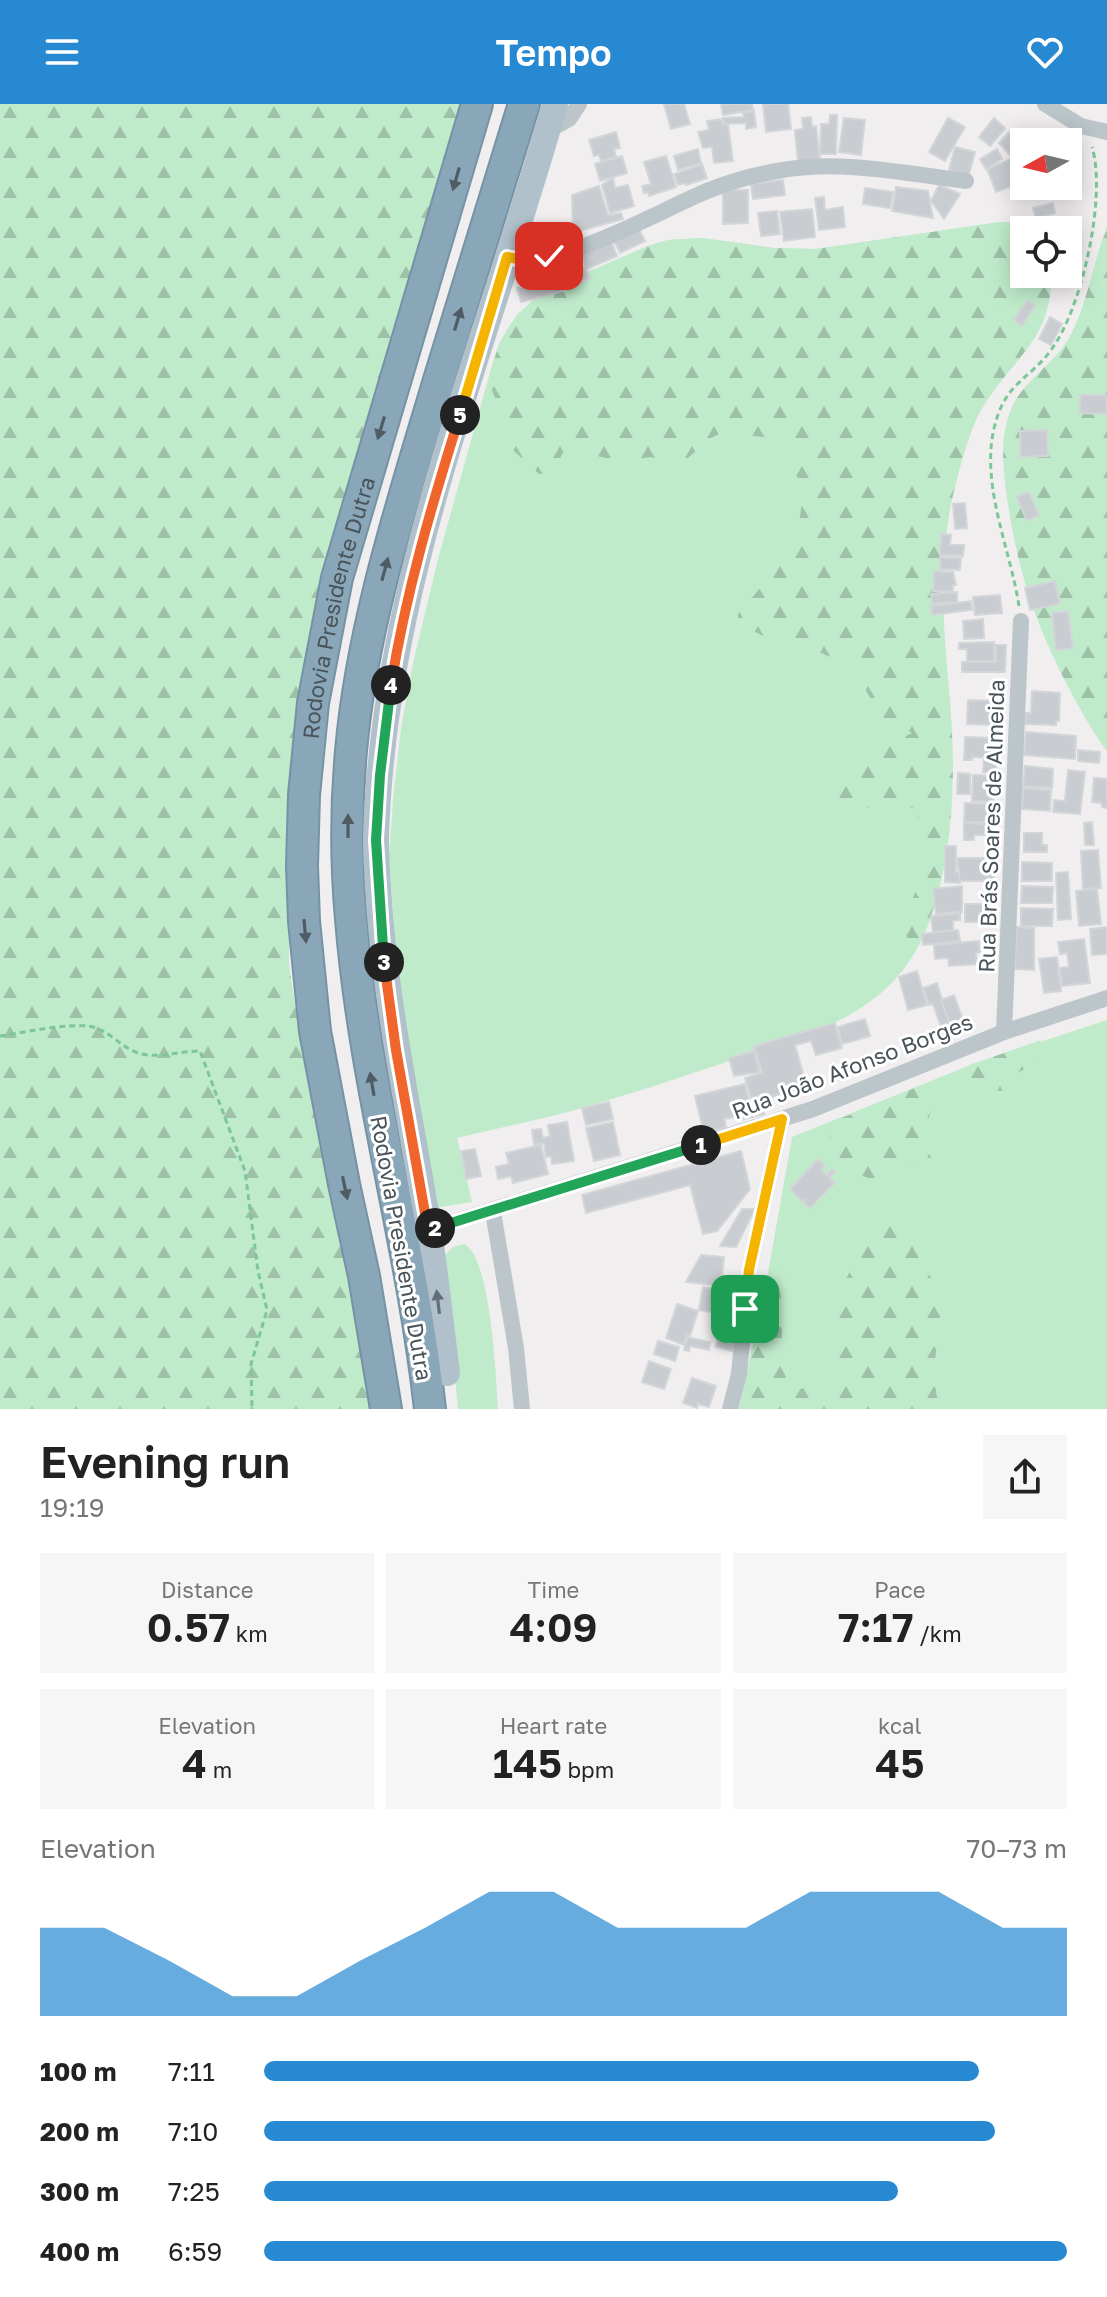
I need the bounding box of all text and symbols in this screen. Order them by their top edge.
icon: menu [40,30,84,74]
icon: heart [1023,30,1067,74]
text: Tempo [495,31,612,74]
north arrow [1010,128,1082,200]
map controls [1010,128,1082,288]
one-way arrow [449,167,462,191]
button: locate [1010,216,1082,288]
pin [515,222,583,290]
icon: check [527,234,571,278]
one-way arrow [452,307,465,331]
pin: 5 [440,395,480,435]
text: 5 [453,401,467,428]
one-way arrow [374,416,387,440]
street label: Rodovia Presidente Dutra [296,473,380,740]
one-way arrow [380,557,392,582]
pin: 4 [371,665,411,705]
text: 4 [384,671,398,698]
street label: Rua Brás Soares de Almeida [972,679,1010,973]
one-way arrow [342,813,354,838]
one-way arrow [299,919,312,944]
pin: 3 [364,942,404,982]
text: 3 [377,948,391,975]
street label: Rua João Afonso Borges [728,1008,976,1124]
one-way arrow [366,1071,378,1096]
street label: Rodovia Presidente Dutra [365,1113,439,1383]
pin: 1 [681,1125,721,1165]
text: 1 [695,1131,707,1158]
one-way arrow [339,1175,351,1200]
pin: 2 [415,1208,455,1248]
text: 2 [428,1214,442,1241]
pin [711,1275,779,1343]
icon: arrive [723,1287,767,1331]
one-way arrow [431,1289,444,1314]
text: Evening run [40,1435,290,1488]
button: share [983,1435,1067,1519]
text: 19:19 [40,1492,104,1523]
text: Distance [161,1576,253,1603]
text: Time [528,1576,579,1603]
text: Pace [874,1576,926,1603]
text: 0.57 [147,1603,230,1651]
text: 4:09 [509,1603,598,1651]
text: 7:17 [838,1603,914,1651]
text: km [230,1620,268,1647]
text: /km [914,1620,962,1647]
text: Elevation [158,1712,256,1739]
text: Heart rate [500,1712,607,1739]
text: kcal [878,1712,922,1739]
text: 4 [182,1739,207,1787]
text: 145 [493,1739,562,1787]
text: 45 [875,1739,924,1787]
text: m [207,1756,232,1783]
text: bpm [562,1756,614,1783]
text: Elevation [40,1833,156,1864]
text: 70–73 m [966,1833,1067,1864]
text: 100 m [40,2056,116,2087]
text: 7:11 [168,2056,215,2087]
text: 200 m [40,2116,119,2147]
text: 7:10 [168,2116,218,2147]
text: 300 m [40,2176,119,2207]
text: 7:25 [168,2176,220,2207]
text: 400 m [40,2236,119,2267]
text: 6:59 [168,2236,222,2267]

